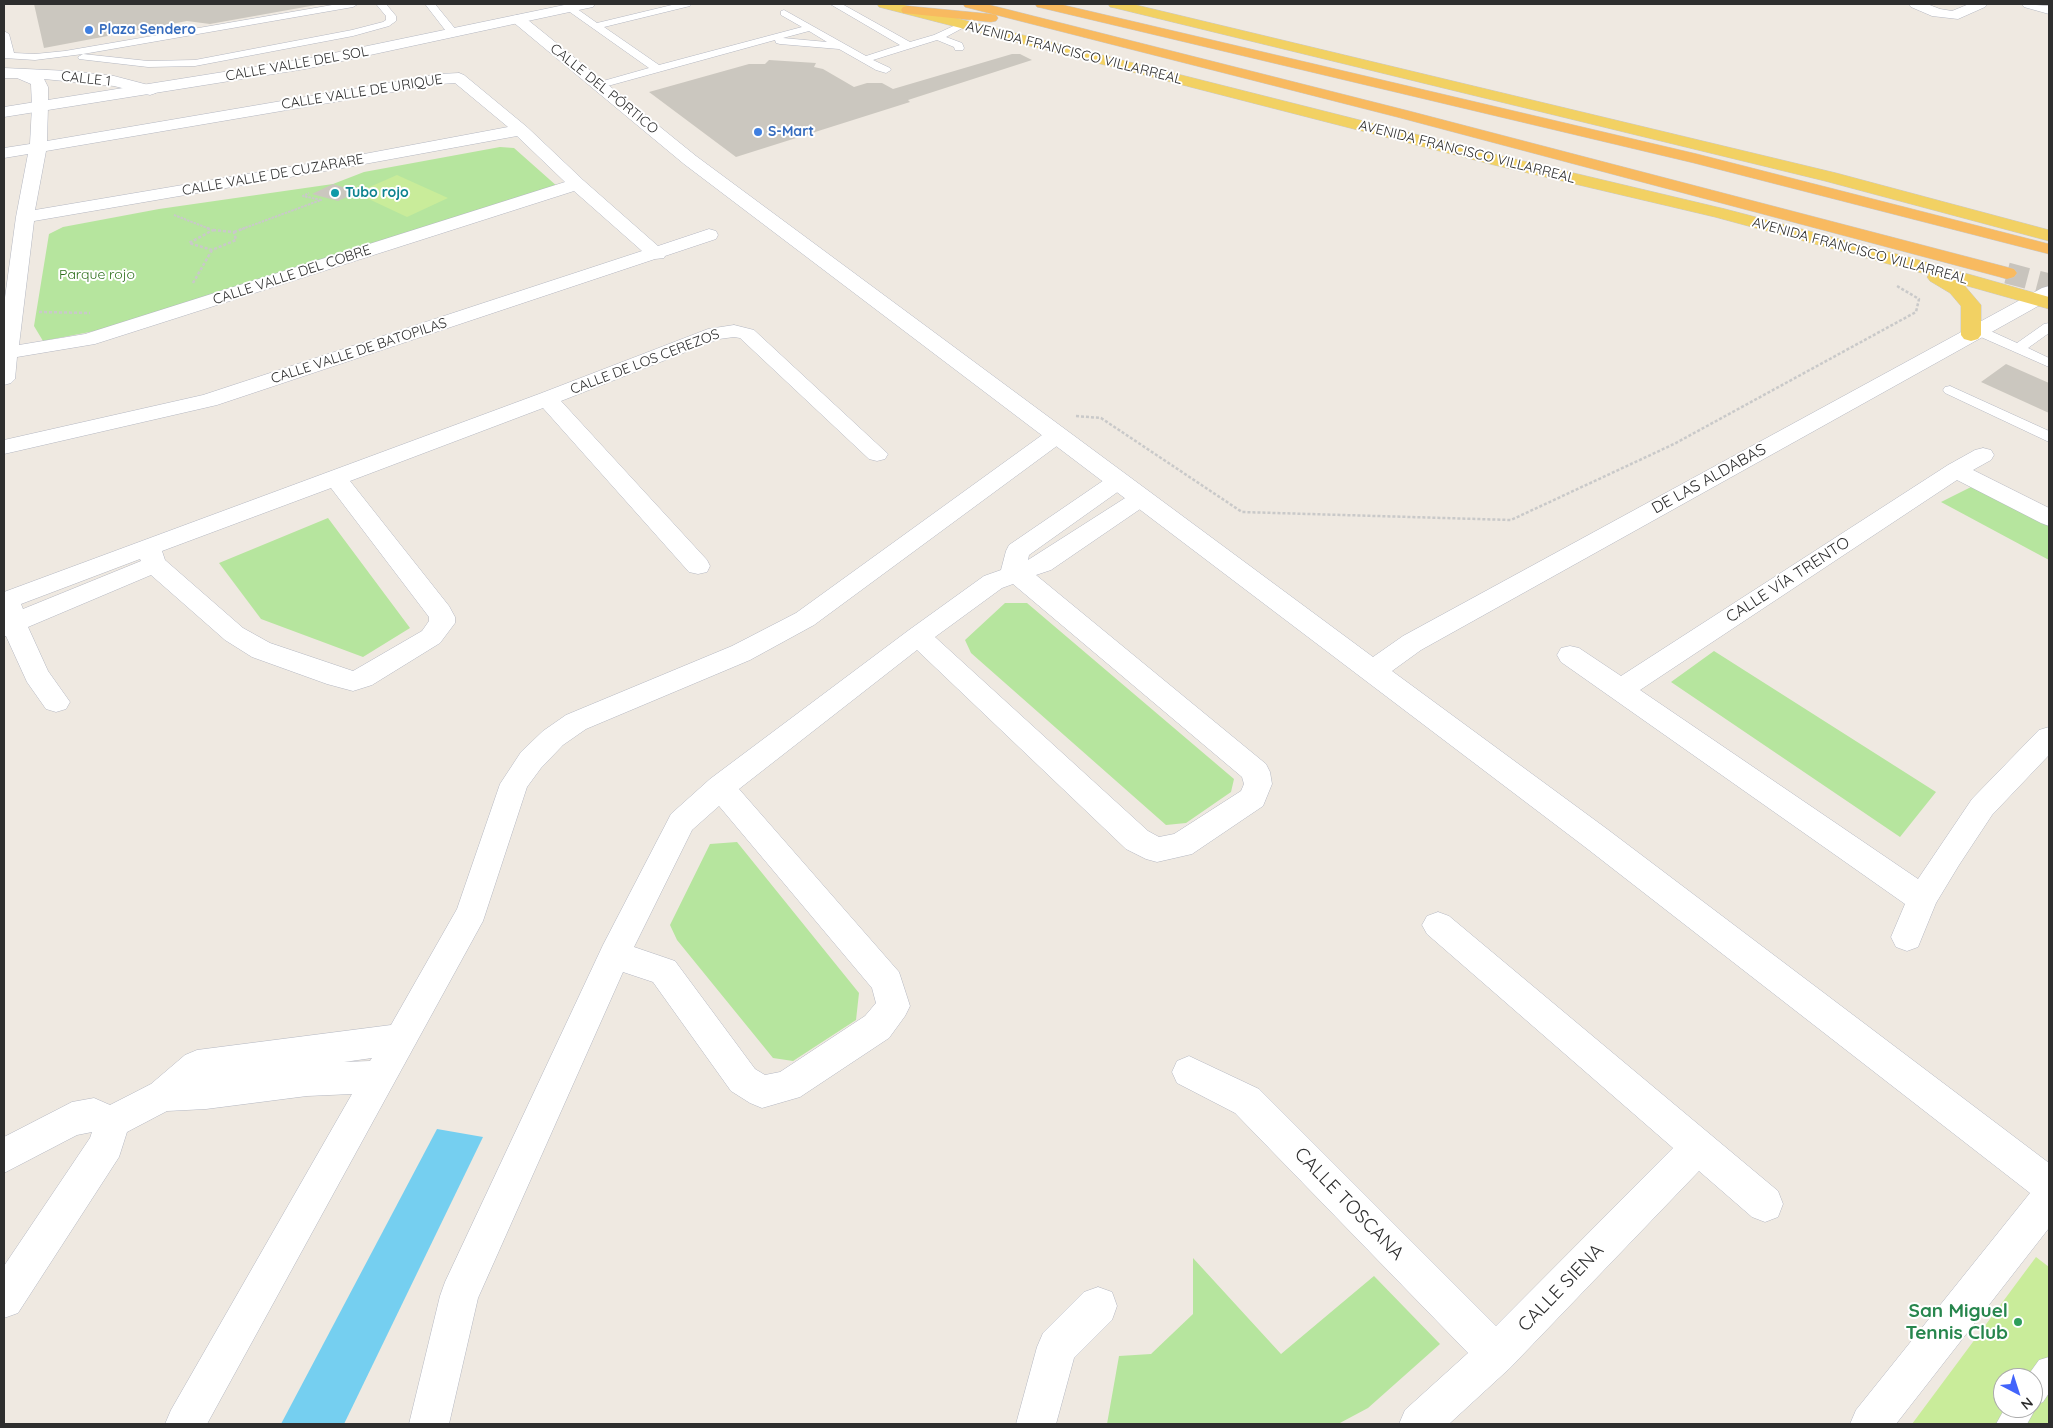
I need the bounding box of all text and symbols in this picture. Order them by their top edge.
street label: AVENIDA FRANCISCO VILLARREAL [964,18,1184,88]
place label: Plaza Sendero [99,22,196,38]
marker: Plaza Sendero [83,24,95,36]
street label: CALLE DEL PÓRTICO [547,40,661,138]
street label: CALLE VALLE DEL SOL [224,43,370,85]
street label: CALLE 1 [60,68,112,90]
street label: CALLE VALLE DE URIQUE [280,71,444,113]
street label: AVENIDA FRANCISCO VILLARREAL [1357,117,1577,187]
place label: S-Mart [768,124,814,140]
marker: S-Mart [752,126,764,138]
street label: CALLE VALLE DE CUZARARE [181,151,365,199]
place label: Tubo rojo [345,185,409,201]
marker: Tubo rojo [329,187,341,199]
street label: AVENIDA FRANCISCO VILLARREAL [1750,214,1970,288]
street label: CALLE VALLE DEL COBRE [211,242,373,308]
park label: Parque rojo [59,267,135,283]
street label: CALLE VALLE DE BATOPILAS [269,315,449,387]
street label: CALLE DE LOS CEREZOS [568,326,722,398]
street label: DE LAS ALDABAS [1649,440,1769,518]
street label: CALLE VÍA TRENTO [1723,533,1853,627]
street label: CALLE TOSCANA [1289,1143,1409,1265]
street label: CALLE SIENA [1513,1239,1609,1337]
place label: San Miguel Tennis Club [1906,1300,2008,1344]
marker: San Miguel Tennis Club [2012,1316,2024,1328]
north arrow [1993,1368,2043,1418]
text: N [2017,1394,2037,1414]

